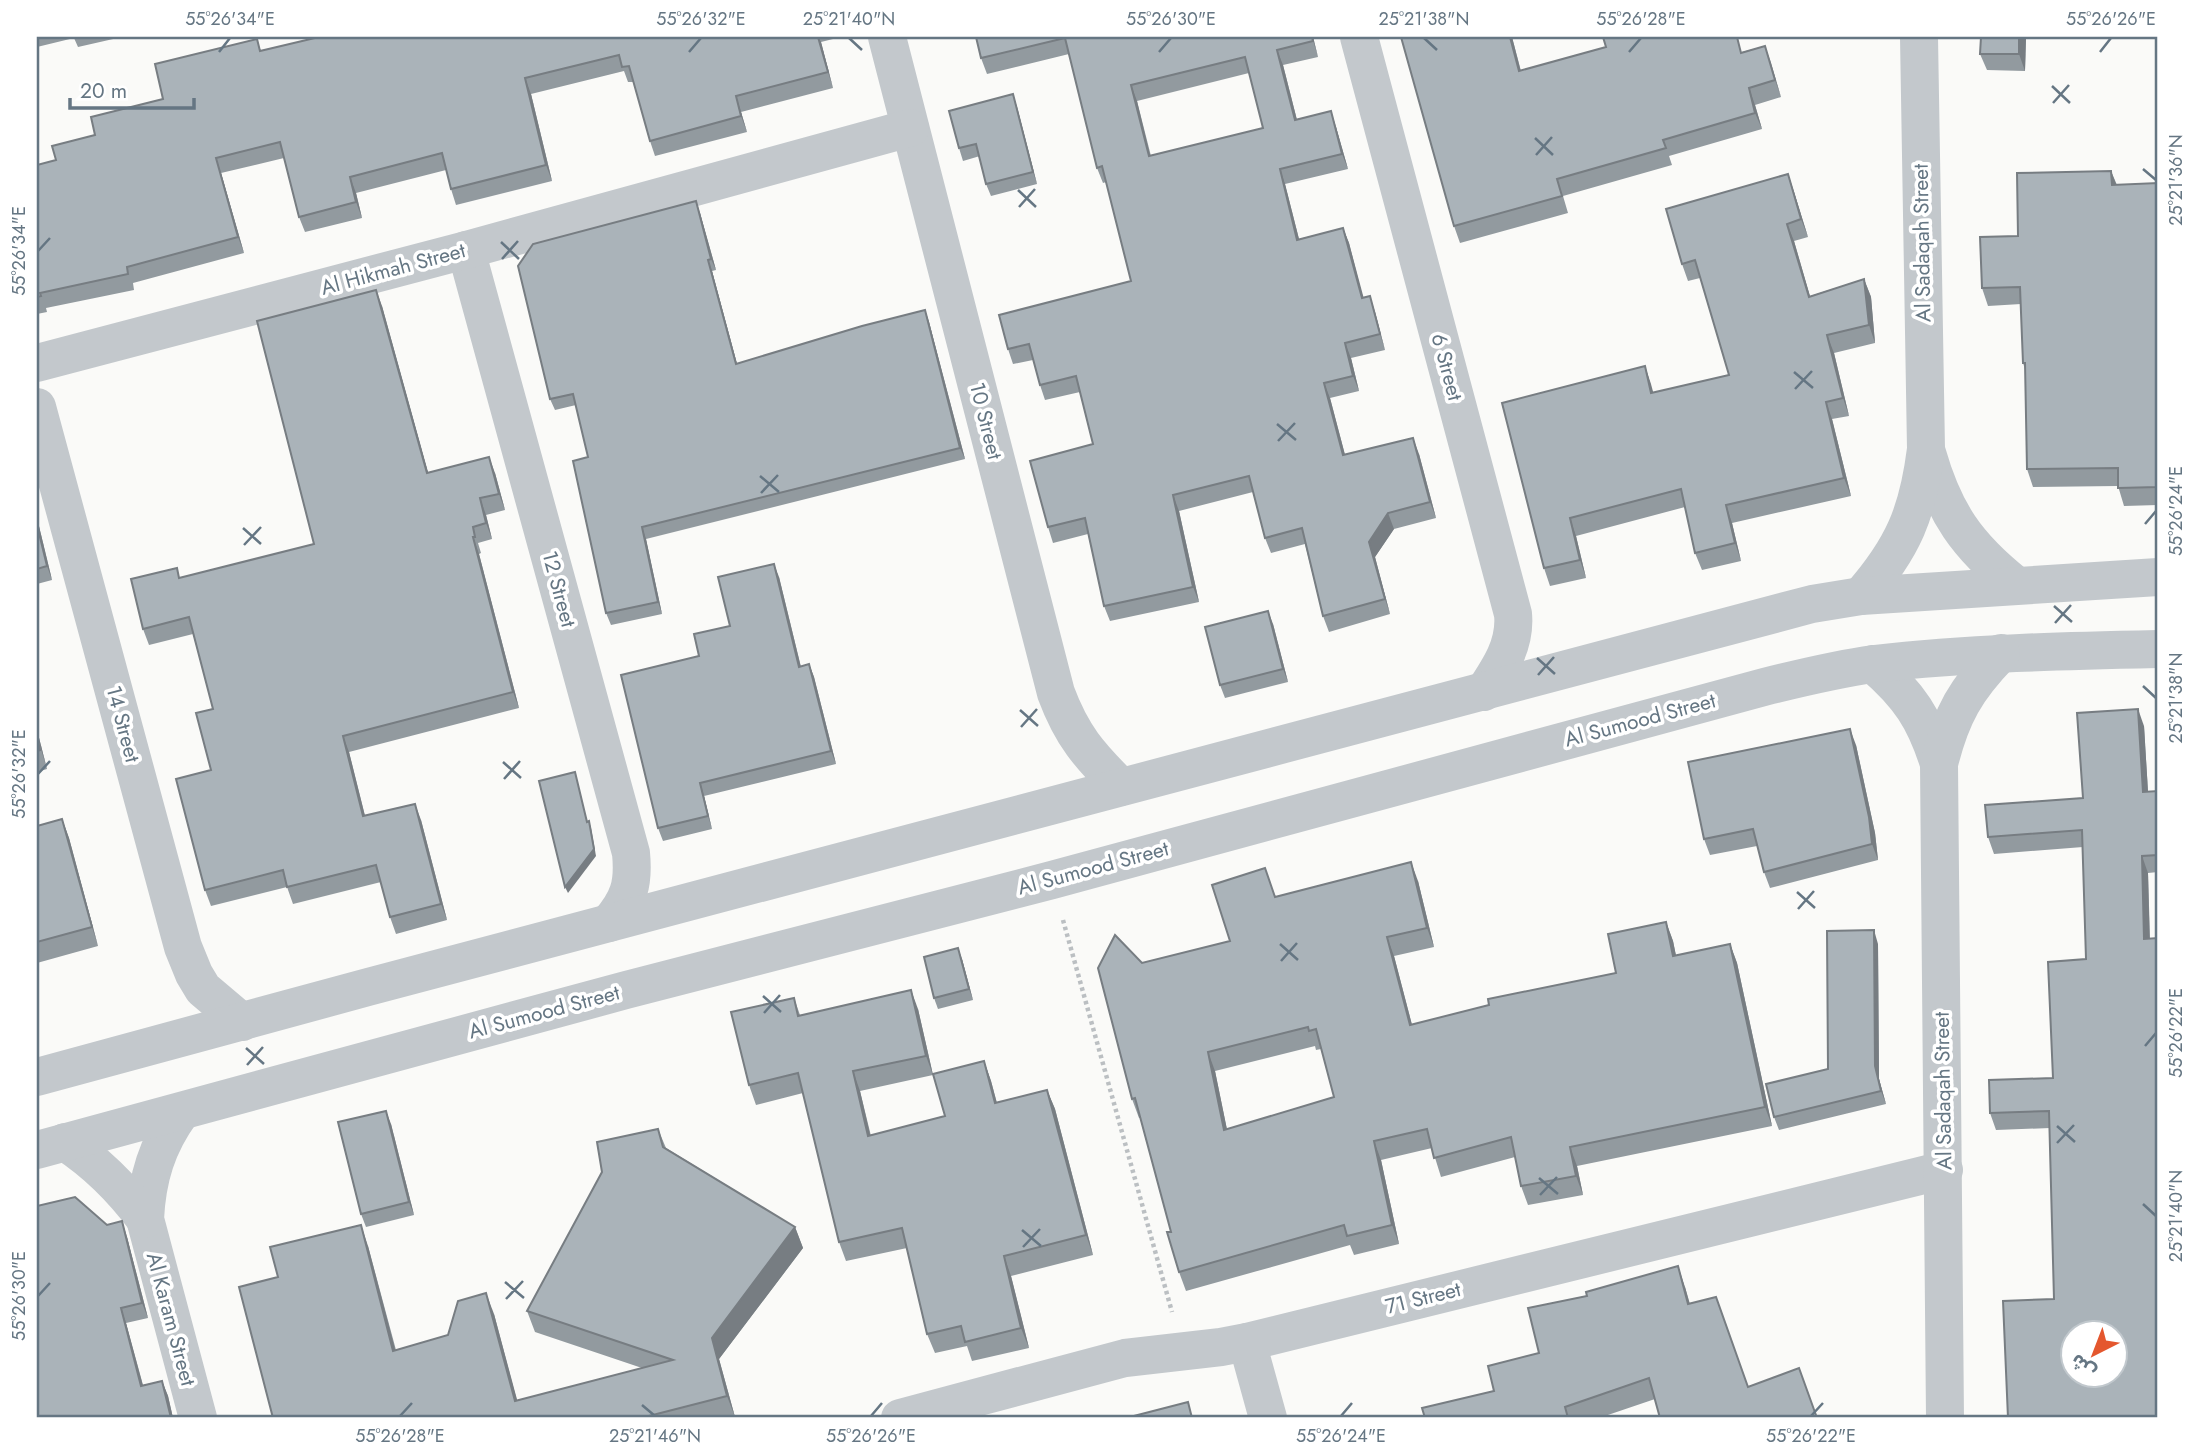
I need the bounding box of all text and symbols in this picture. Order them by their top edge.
text: 55°26'34"E [185,6,275,32]
text: 55°26'32"E [656,6,746,32]
text: 25°21'40"N [803,6,895,32]
text: 55°26'30"E [1126,6,1216,32]
text: 25°21'38"N [1379,6,1469,32]
text: 55°26'28"E [1596,6,1686,32]
text: 55°26'26"E [2066,6,2156,32]
scale bar [70,66,194,110]
text: 20 m [80,76,127,106]
text: 25°21'36"N [2163,134,2189,226]
street label: Al Sadaqah Street [1906,164,1938,322]
text: 55°26'34"E [6,206,32,296]
street label: Al Hikmah Street [317,235,469,303]
street label: 6 Street [1424,330,1470,404]
street label: 10 Street [962,379,1010,463]
text: 55°26'24"E [2163,466,2189,556]
street label: 12 Street [534,548,584,630]
text: 25°21'38"N [2163,653,2189,743]
street label: 14 Street [98,682,148,766]
street label: Al Sumood Street [1561,685,1719,755]
text: 55°26'32"E [6,729,32,819]
street label: Al Sumood Street [1014,833,1172,903]
street label: Al Sumood Street [465,977,623,1047]
text: 55°26'22"E [2163,988,2189,1078]
street label: Al Sadaqah Street [1927,1012,1959,1170]
text: 25°21'40"N [2163,1170,2189,1262]
street label: Al Karam Street [139,1249,203,1389]
text: 55°26'30"E [6,1251,32,1341]
street label: 71 Street [1382,1274,1464,1322]
north arrow [2058,1318,2128,1388]
text: ش [2064,1348,2102,1385]
text: 55°26'28"E [355,1423,445,1449]
text: 25°21'46"N [609,1423,701,1449]
text: 55°26'26"E [826,1423,916,1449]
text: 55°26'24"E [1296,1423,1386,1449]
text: 55°26'22"E [1766,1423,1856,1449]

